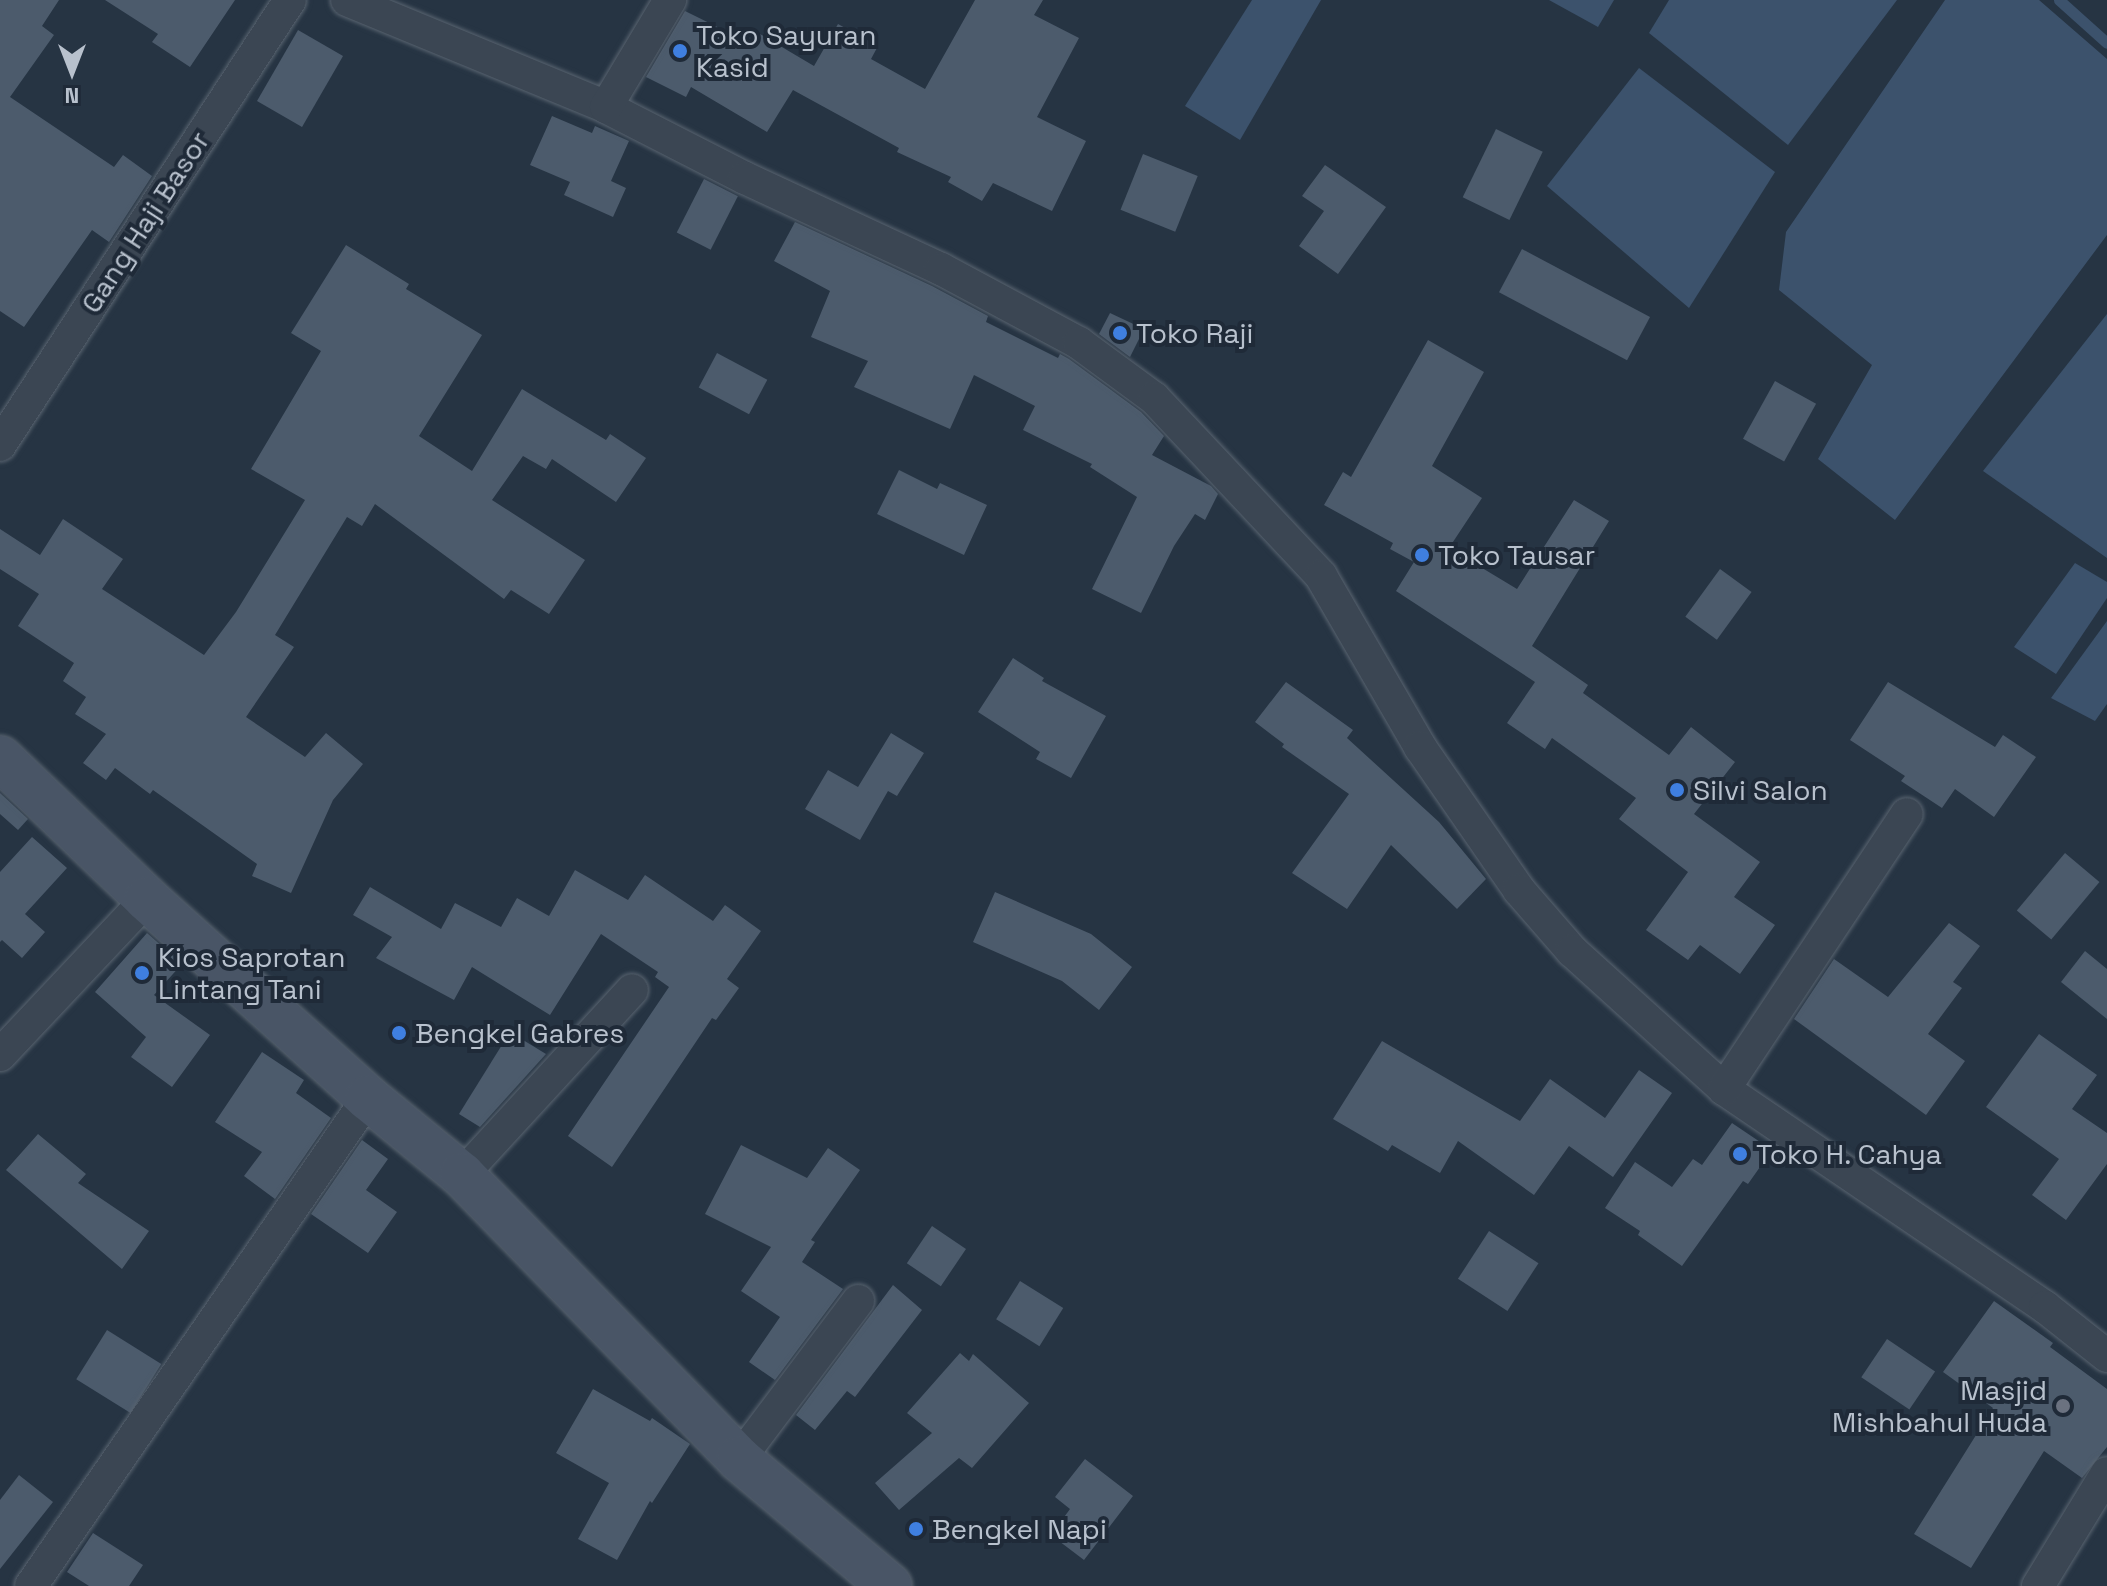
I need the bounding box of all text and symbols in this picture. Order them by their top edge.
place label: Toko Sayuran Kasid [696,18,876,84]
north arrow [32,32,112,112]
marker: Toko Sayuran Kasid [671,42,689,60]
text: N [65,82,79,110]
street label: Gang Haji Basor [74,125,216,319]
place label: Toko Raji [1136,316,1253,350]
marker: Toko Raji [1111,324,1129,342]
place label: Toko Tausar [1438,538,1596,572]
marker: Toko Tausar [1413,546,1431,564]
place label: Silvi Salon [1693,773,1828,807]
marker: Silvi Salon [1668,781,1686,799]
place label: Kios Saprotan Lintang Tani [158,940,345,1006]
marker: Kios Saprotan Lintang Tani [133,964,151,982]
place label: Bengkel Gabres [415,1016,624,1050]
marker: Bengkel Gabres [390,1024,408,1042]
place label: Toko H. Cahya [1756,1137,1943,1171]
marker: Toko H. Cahya [1731,1145,1749,1163]
place label: Masjid Mishbahul Huda [1832,1373,2047,1439]
marker: Masjid Mishbahul Huda [2054,1397,2072,1415]
place label: Bengkel Napi [932,1512,1107,1546]
marker: Bengkel Napi [907,1520,925,1538]

